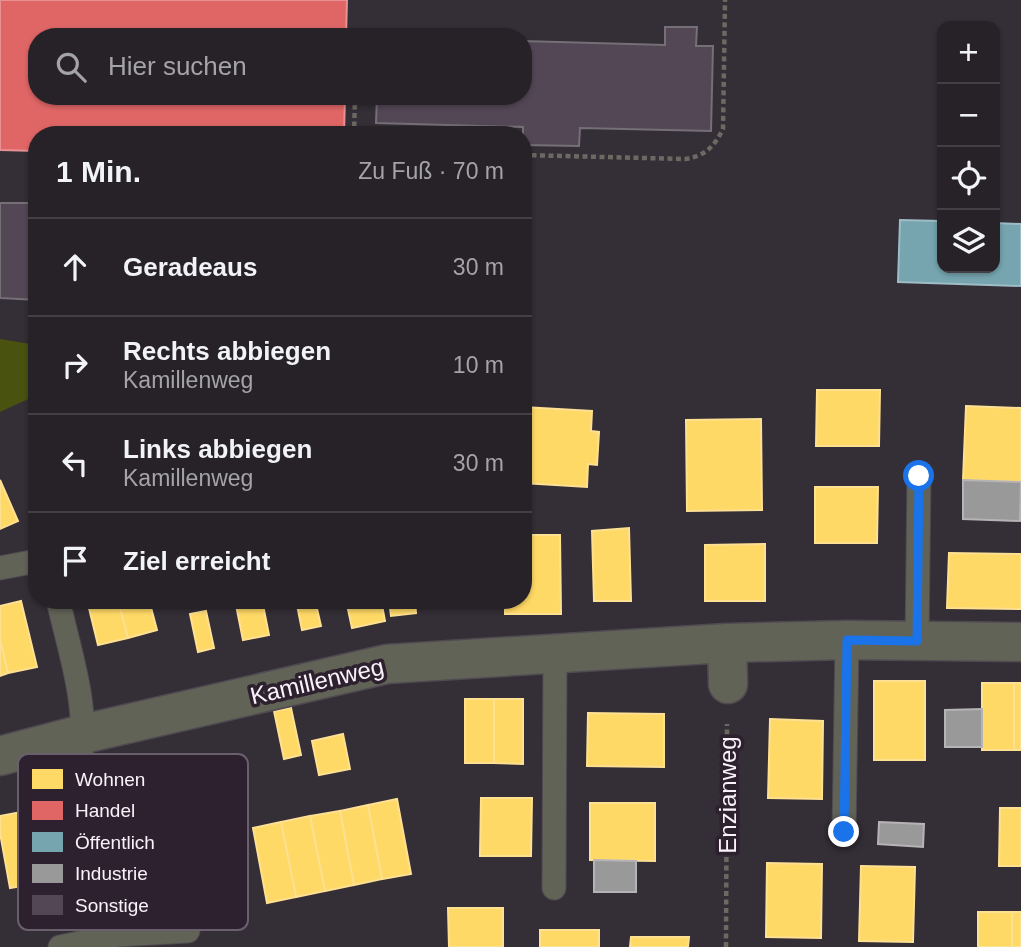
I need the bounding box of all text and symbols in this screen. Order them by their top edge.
map controls [937,21,1000,273]
button: + [937,21,1000,84]
search box [28,28,532,105]
icon: search [52,48,90,86]
text: Hier suchen [108,51,247,81]
button: − [937,84,1000,147]
button: locate [937,147,1000,210]
text: 1 Min. [56,155,141,188]
text: Zu Fuß · 70 m [358,158,504,184]
button: layers [937,210,1000,273]
icon: ahead [56,248,94,286]
text: Geradeaus [123,252,257,282]
text: 30 m [453,254,504,280]
text: Rechts abbiegen [123,336,331,366]
icon: right [56,346,94,384]
text: 10 m [453,352,504,378]
text: Kamillenweg [123,367,253,393]
text: Links abbiegen [123,434,312,464]
icon: left [56,444,94,482]
text: 30 m [453,450,504,476]
route start [903,460,934,491]
text: Kamillenweg [123,465,253,491]
icon: arrive [56,542,94,580]
text: Ziel erreicht [123,546,270,576]
street label: Kamillenweg [248,653,386,709]
street label: Enzianweg [714,736,741,854]
legend [18,754,248,930]
text: Wohnen [75,769,145,790]
text: Handel [75,800,135,821]
route end [828,816,859,847]
text: Öffentlich [75,832,155,853]
text: Industrie [75,863,148,884]
text: Sonstige [75,895,149,916]

